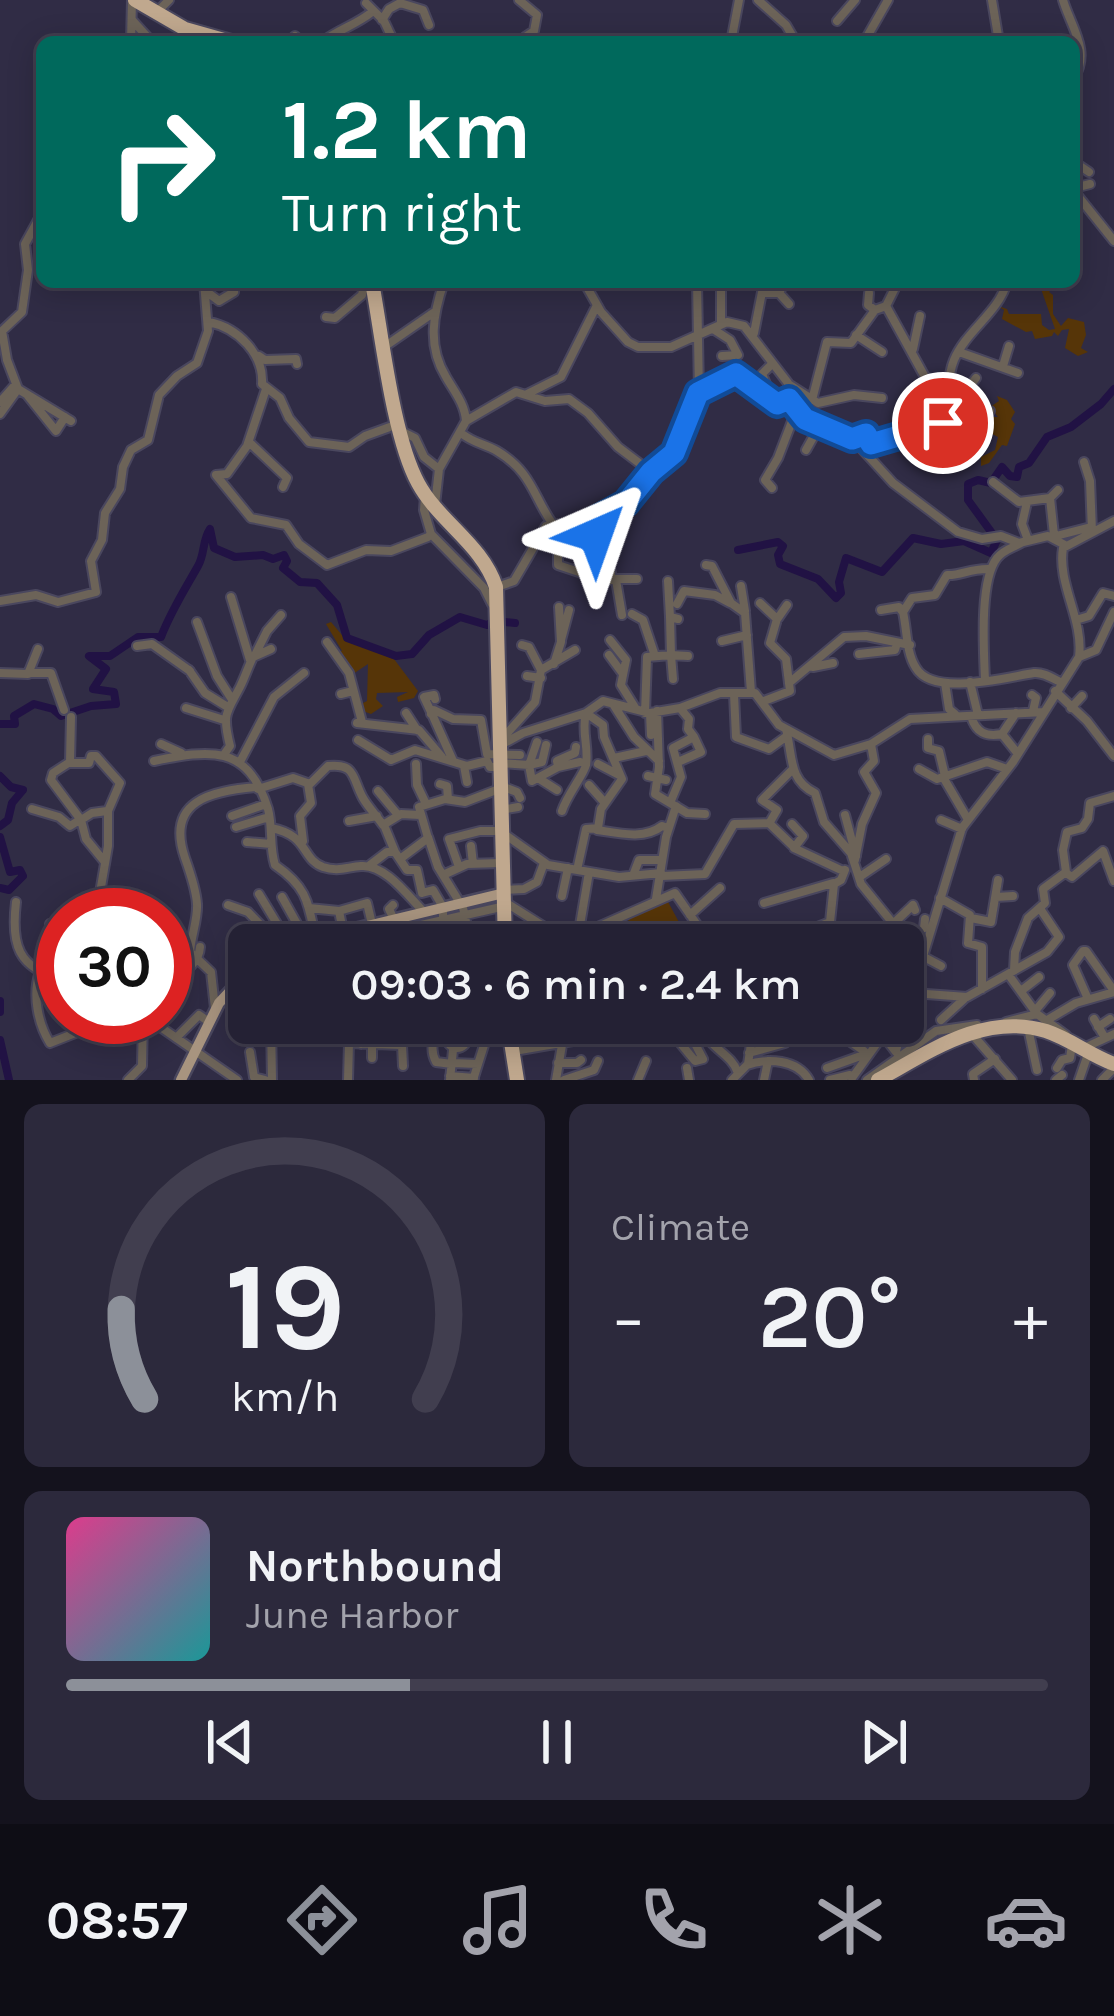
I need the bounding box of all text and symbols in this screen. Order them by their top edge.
text: 1.2 km [282,81,531,179]
icon: right [84,84,240,240]
text: Turn right [282,181,522,245]
pin [892,372,994,474]
icon: arrive [910,390,976,456]
position arrow [533,472,659,598]
speed limit sign: 30 [36,888,192,1044]
text: 09:03 · 6 min · 2.4 km [351,958,801,1010]
text: Climate [611,1204,750,1250]
text: 19 [224,1234,345,1379]
text: 20° [758,1264,901,1370]
text: − [611,1279,646,1357]
text: + [1013,1279,1048,1357]
text: km/h [230,1371,339,1421]
text: Northbound [246,1540,504,1592]
text: June Harbor [246,1592,458,1638]
icon: previous [197,1709,263,1775]
icon: pause [524,1709,590,1775]
icon: next [851,1709,917,1775]
icon: directions [280,1878,364,1962]
icon: music [456,1878,540,1962]
icon: phone [632,1878,716,1962]
icon: climate [808,1878,892,1962]
icon: car [984,1878,1068,1962]
text: 08:57 [46,1888,188,1952]

